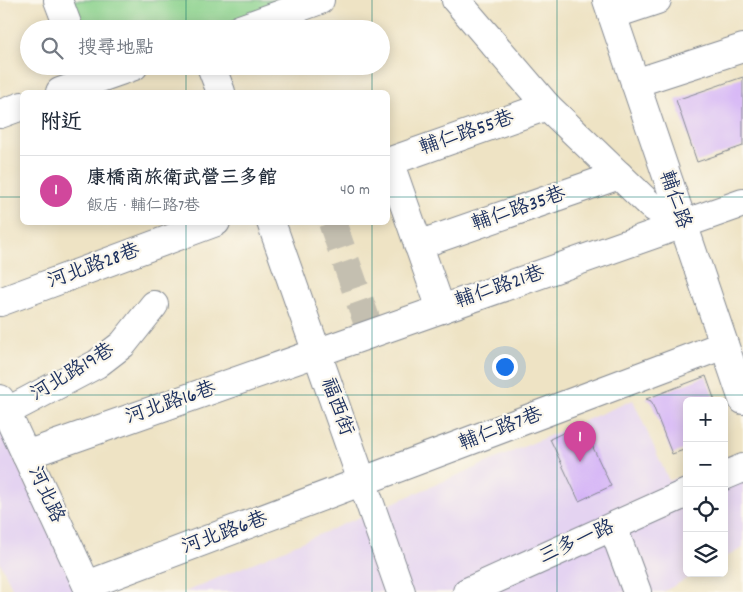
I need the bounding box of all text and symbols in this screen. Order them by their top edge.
search box [20,20,390,75]
icon: search [38,34,66,62]
text: 搜尋地點 [78,36,154,63]
street label: 輔仁路55巷 [416,104,519,163]
text: 附近 [40,109,82,139]
text: 康橋商旅衛武營三多館 [87,166,277,193]
street label: 輔仁路 [651,167,697,234]
text: 1 [54,179,58,202]
text: 40 m [340,179,370,202]
street label: 輔仁路35巷 [468,180,571,239]
text: 飯店 · 輔仁路7巷 [87,195,200,218]
street label: 河北路28巷 [44,237,145,297]
street label: 輔仁路21巷 [451,259,550,316]
street label: 河北路19巷 [26,336,121,409]
your location [492,354,518,380]
street label: 福西街 [313,374,359,440]
street label: 河北路16巷 [122,375,221,433]
map controls [683,397,728,577]
button: + [683,397,728,442]
street label: 輔仁路7巷 [455,401,548,459]
pin: 1 [564,421,596,462]
button: − [683,442,728,487]
street label: 河北路 [20,462,71,529]
button: locate [683,487,728,532]
street label: 河北路6巷 [178,505,273,563]
street label: 三多一路 [535,514,620,572]
button: layers [683,532,728,577]

